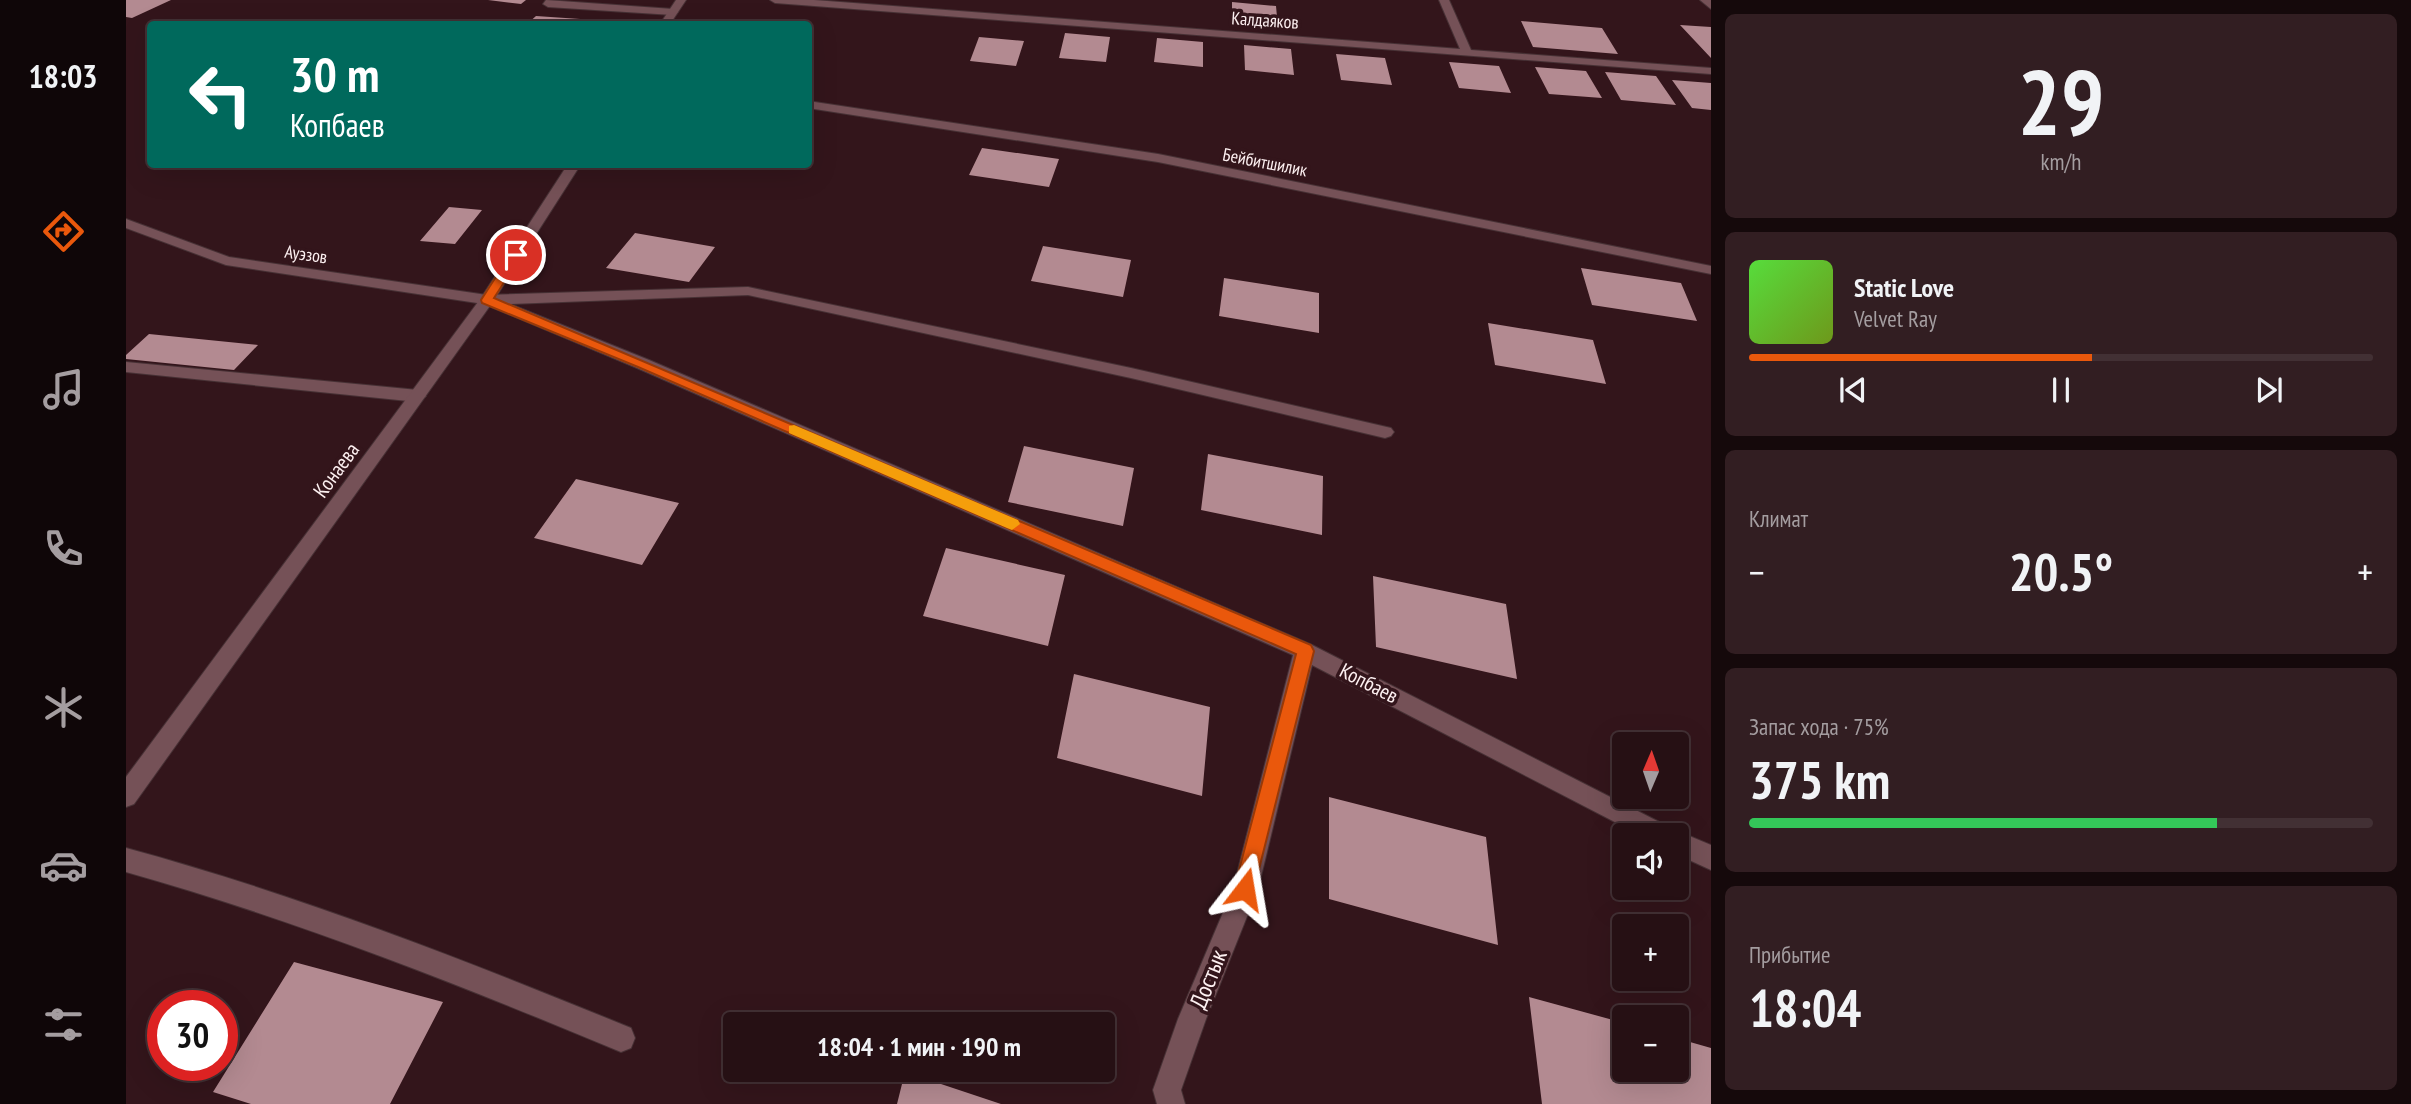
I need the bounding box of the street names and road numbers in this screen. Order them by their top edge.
street label: Калдаяков [1231,6,1299,34]
street label: Бейбитшилик [1221,143,1309,181]
street label: Ауэзов [283,240,329,268]
street label: Конаева [307,437,365,503]
street label: Копбаев [1335,657,1403,709]
street label: Достык [1182,944,1234,1013]

